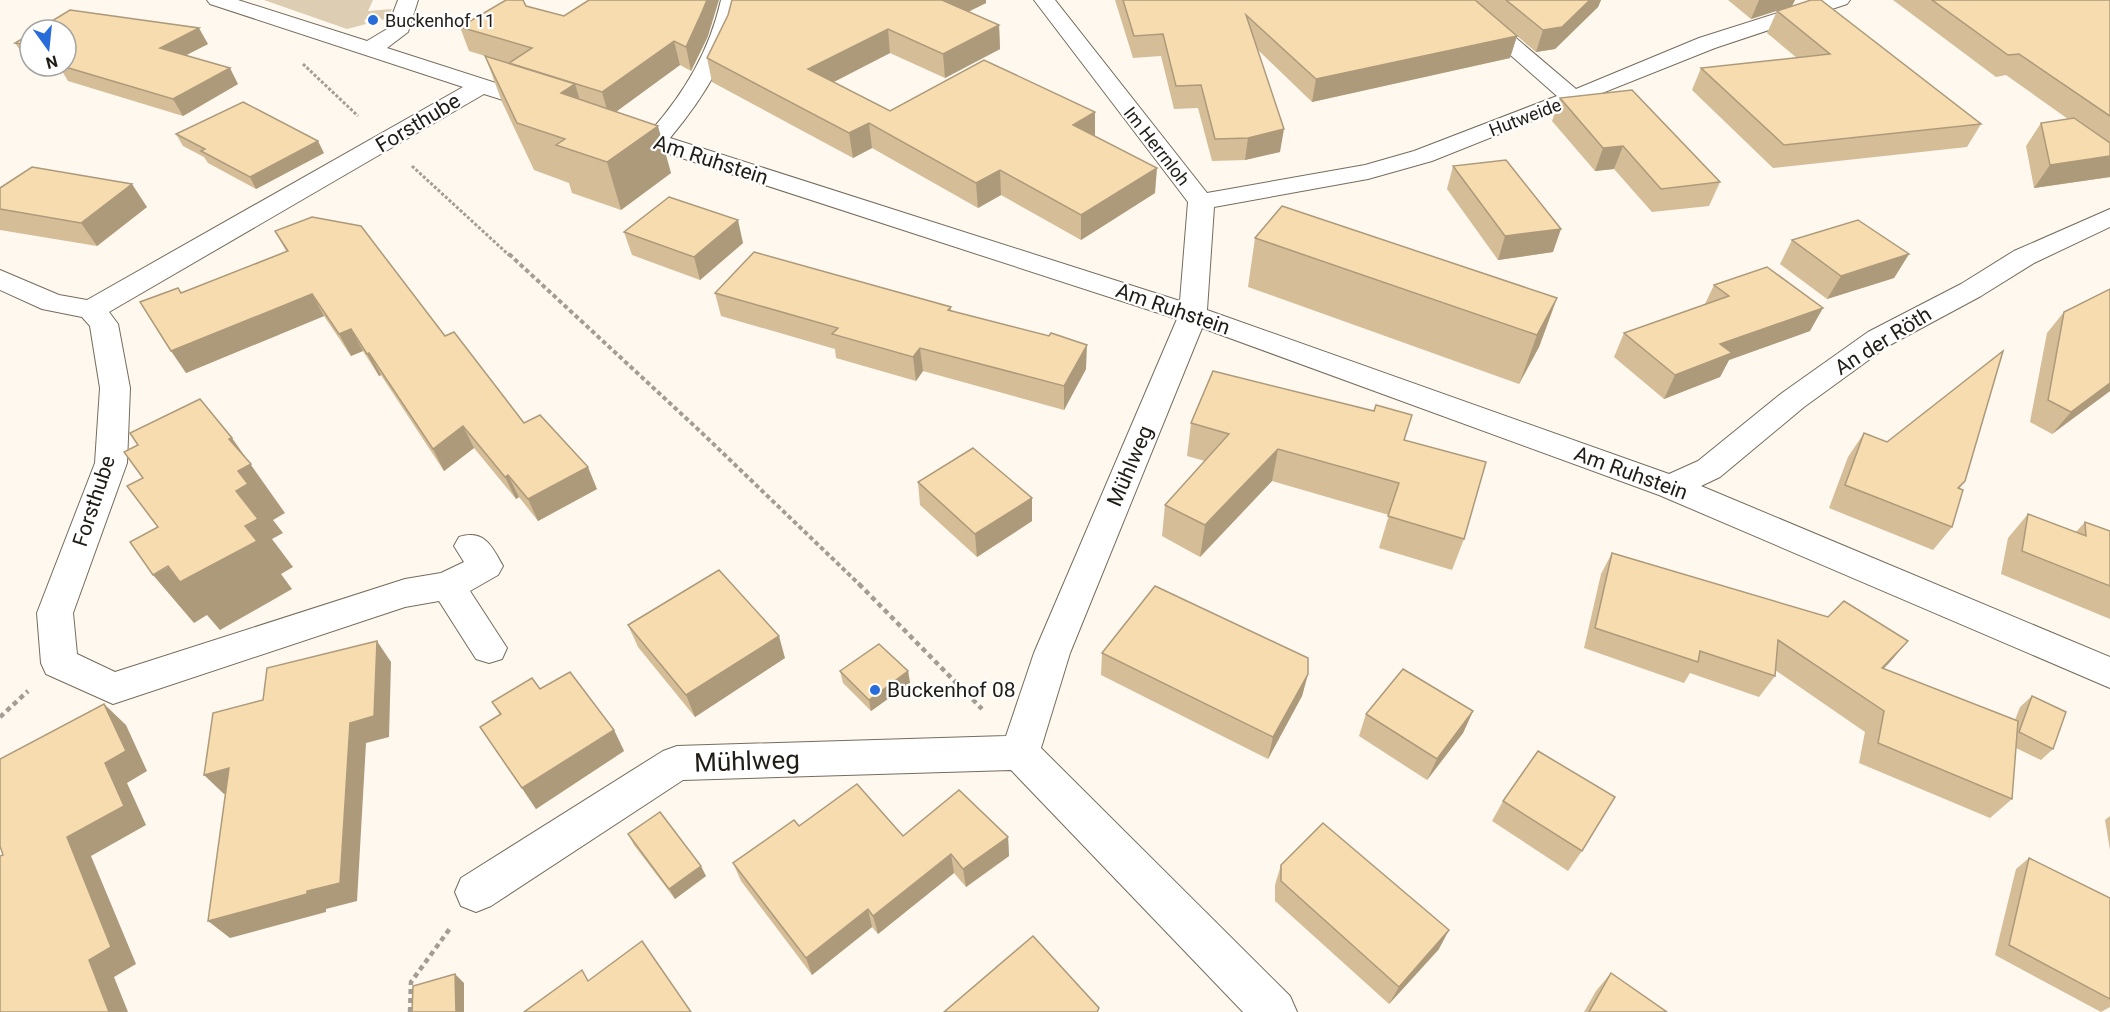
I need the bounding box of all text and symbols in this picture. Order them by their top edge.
place label: Buckenhof 11 [385,10,495,31]
marker: Buckenhof 11 [366,13,380,27]
north arrow [18,18,78,78]
text: N [44,51,60,73]
street label: Forsthube [371,88,465,158]
street label: Hutweide [1486,94,1564,140]
street label: Im Herrnloh [1120,102,1194,190]
street label: Am Ruhstein [651,130,771,190]
street label: Am Ruhstein [1113,278,1233,340]
street label: An der Röth [1830,302,1936,380]
street label: Mühlweg [1102,422,1158,510]
street label: Am Ruhstein [1571,441,1691,505]
street label: Forsthube [68,452,120,550]
place label: Buckenhof 08 [887,678,1015,702]
marker: Buckenhof 08 [868,683,882,697]
street label: Mühlweg [694,744,800,778]

